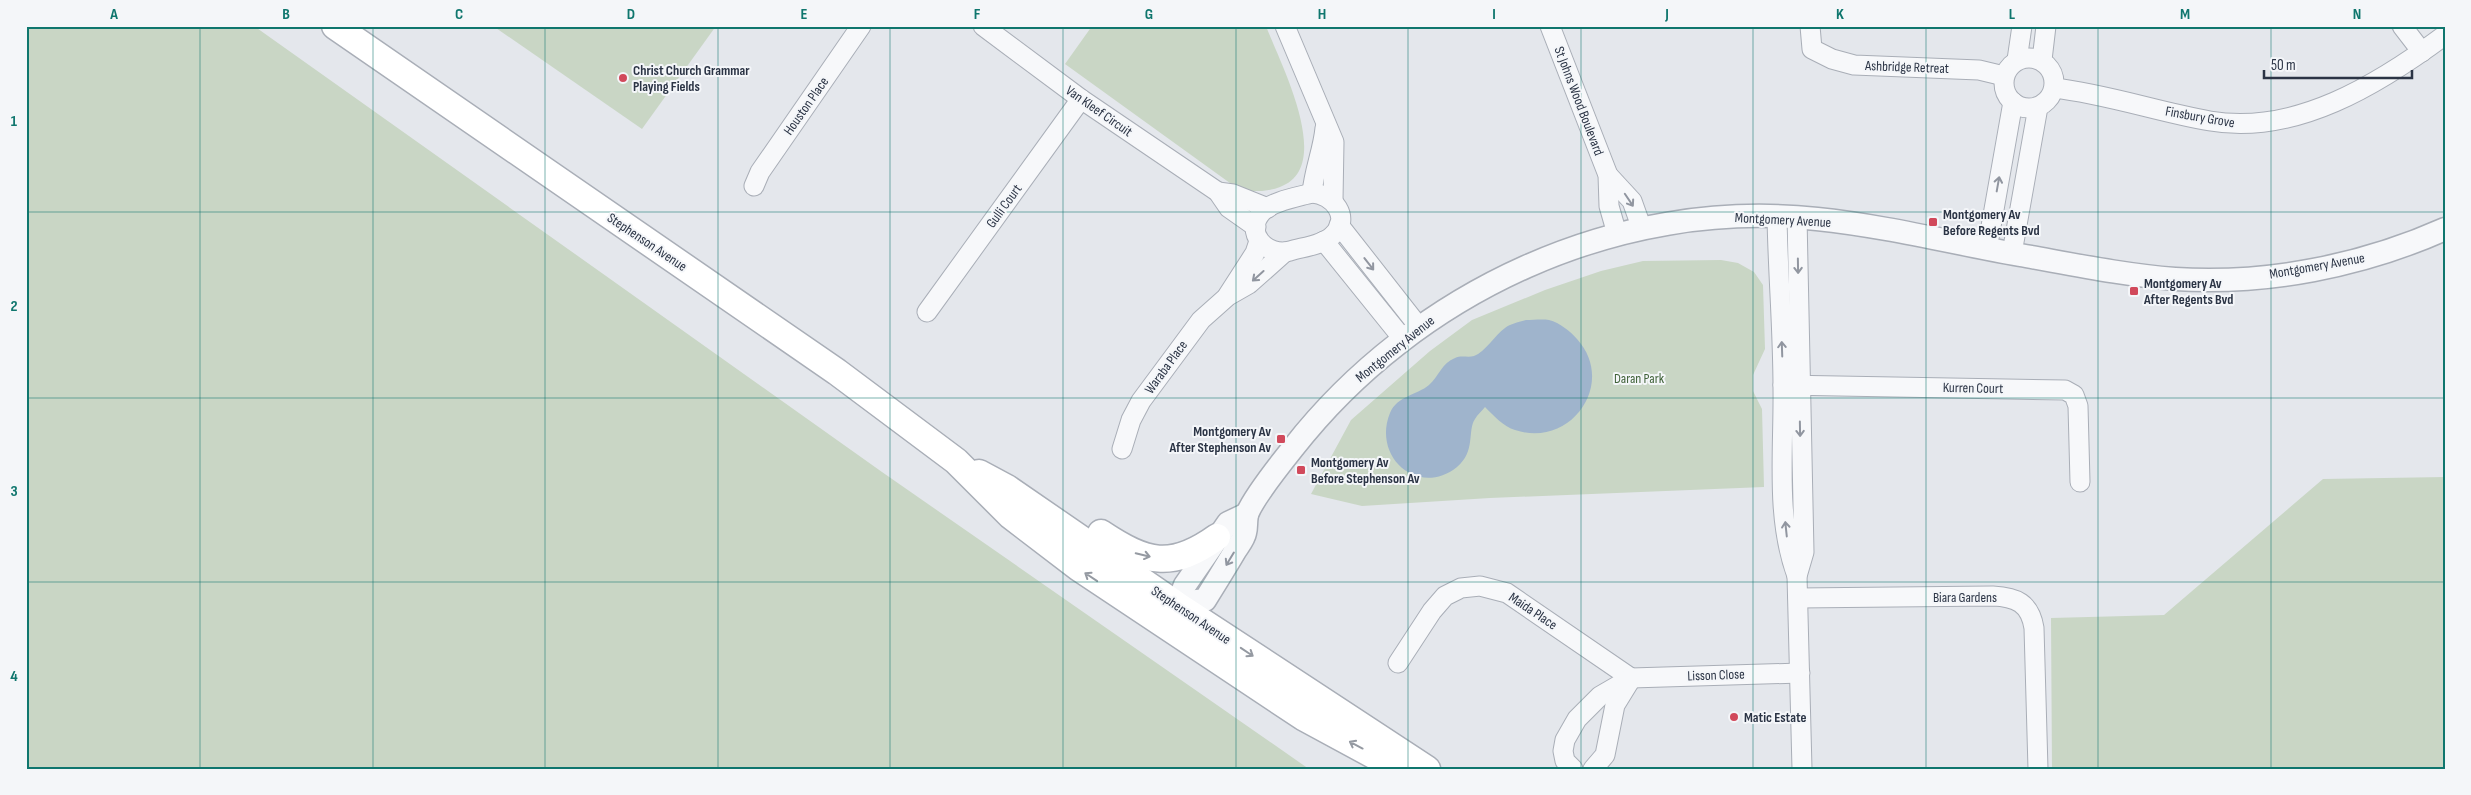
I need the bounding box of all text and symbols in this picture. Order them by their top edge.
text: A [109,5,118,24]
text: B [282,5,290,24]
text: C [455,5,463,24]
text: D [627,5,635,24]
text: E [801,5,808,24]
text: F [974,5,981,24]
text: G [1145,5,1153,24]
text: H [1318,5,1326,24]
text: I [1492,5,1496,24]
text: J [1664,5,1669,24]
text: K [1836,5,1844,24]
text: L [2009,5,2016,24]
text: M [2180,5,2190,24]
text: N [2353,5,2361,24]
street label: St Johns Wood Boulevard [1550,44,1608,158]
scale bar [2264,48,2411,80]
text: 50 m [2271,56,2296,75]
street label: Ashbridge Retreat [1864,57,1949,77]
place label: Christ Church Grammar Playing Fields [633,62,750,95]
marker: Christ Church Grammar Playing Fields [617,72,629,84]
street label: Houston Place [780,74,832,138]
street label: Van Kleef Circuit [1062,82,1136,140]
street label: Finsbury Grove [2164,103,2236,131]
text: 1 [11,112,18,131]
one-way arrow [1994,176,2004,192]
street label: Gulli Court [982,181,1026,231]
one-way arrow [1624,192,1634,206]
place label: Montgomery Av Before Regents Bvd [1943,206,2040,239]
street label: Stephenson Avenue [604,209,690,275]
street label: Montgomery Avenue [1734,209,1832,231]
marker: Montgomery Av Before Regents Bvd [1927,216,1939,228]
street label: Montgomery Avenue [2268,249,2366,283]
one-way arrow [1364,257,1375,270]
one-way arrow [1793,258,1803,274]
one-way arrow [1251,271,1264,282]
place label: Montgomery Av After Regents Bvd [2143,275,2233,308]
marker: Montgomery Av After Regents Bvd [2128,285,2140,297]
text: 2 [10,297,18,316]
street label: Montgomery Avenue [1352,312,1438,386]
street label: Waraba Place [1141,337,1191,397]
one-way arrow [1777,341,1786,357]
park label: Daran Park [1614,370,1665,387]
street label: Kurren Court [1943,379,2003,397]
one-way arrow [1796,420,1805,436]
place label: Montgomery Av After Stephenson Av [1168,423,1271,456]
marker: Montgomery Av After Stephenson Av [1275,433,1287,445]
place label: Montgomery Av Before Stephenson Av [1311,454,1420,487]
marker: Montgomery Av Before Stephenson Av [1295,464,1307,476]
text: 3 [10,482,18,501]
one-way arrow [1781,521,1791,537]
one-way arrow [1135,551,1151,560]
one-way arrow [1225,551,1235,565]
one-way arrow [1084,572,1098,582]
street label: Stephenson Avenue [1148,582,1234,648]
street label: Maida Place [1506,589,1560,633]
street label: Biara Gardens [1933,589,1997,606]
one-way arrow [1239,647,1253,657]
street label: Lisson Close [1687,666,1745,684]
text: 4 [10,667,18,686]
place label: Matic Estate [1744,709,1806,726]
marker: Matic Estate [1728,711,1740,723]
one-way arrow [1349,740,1364,749]

